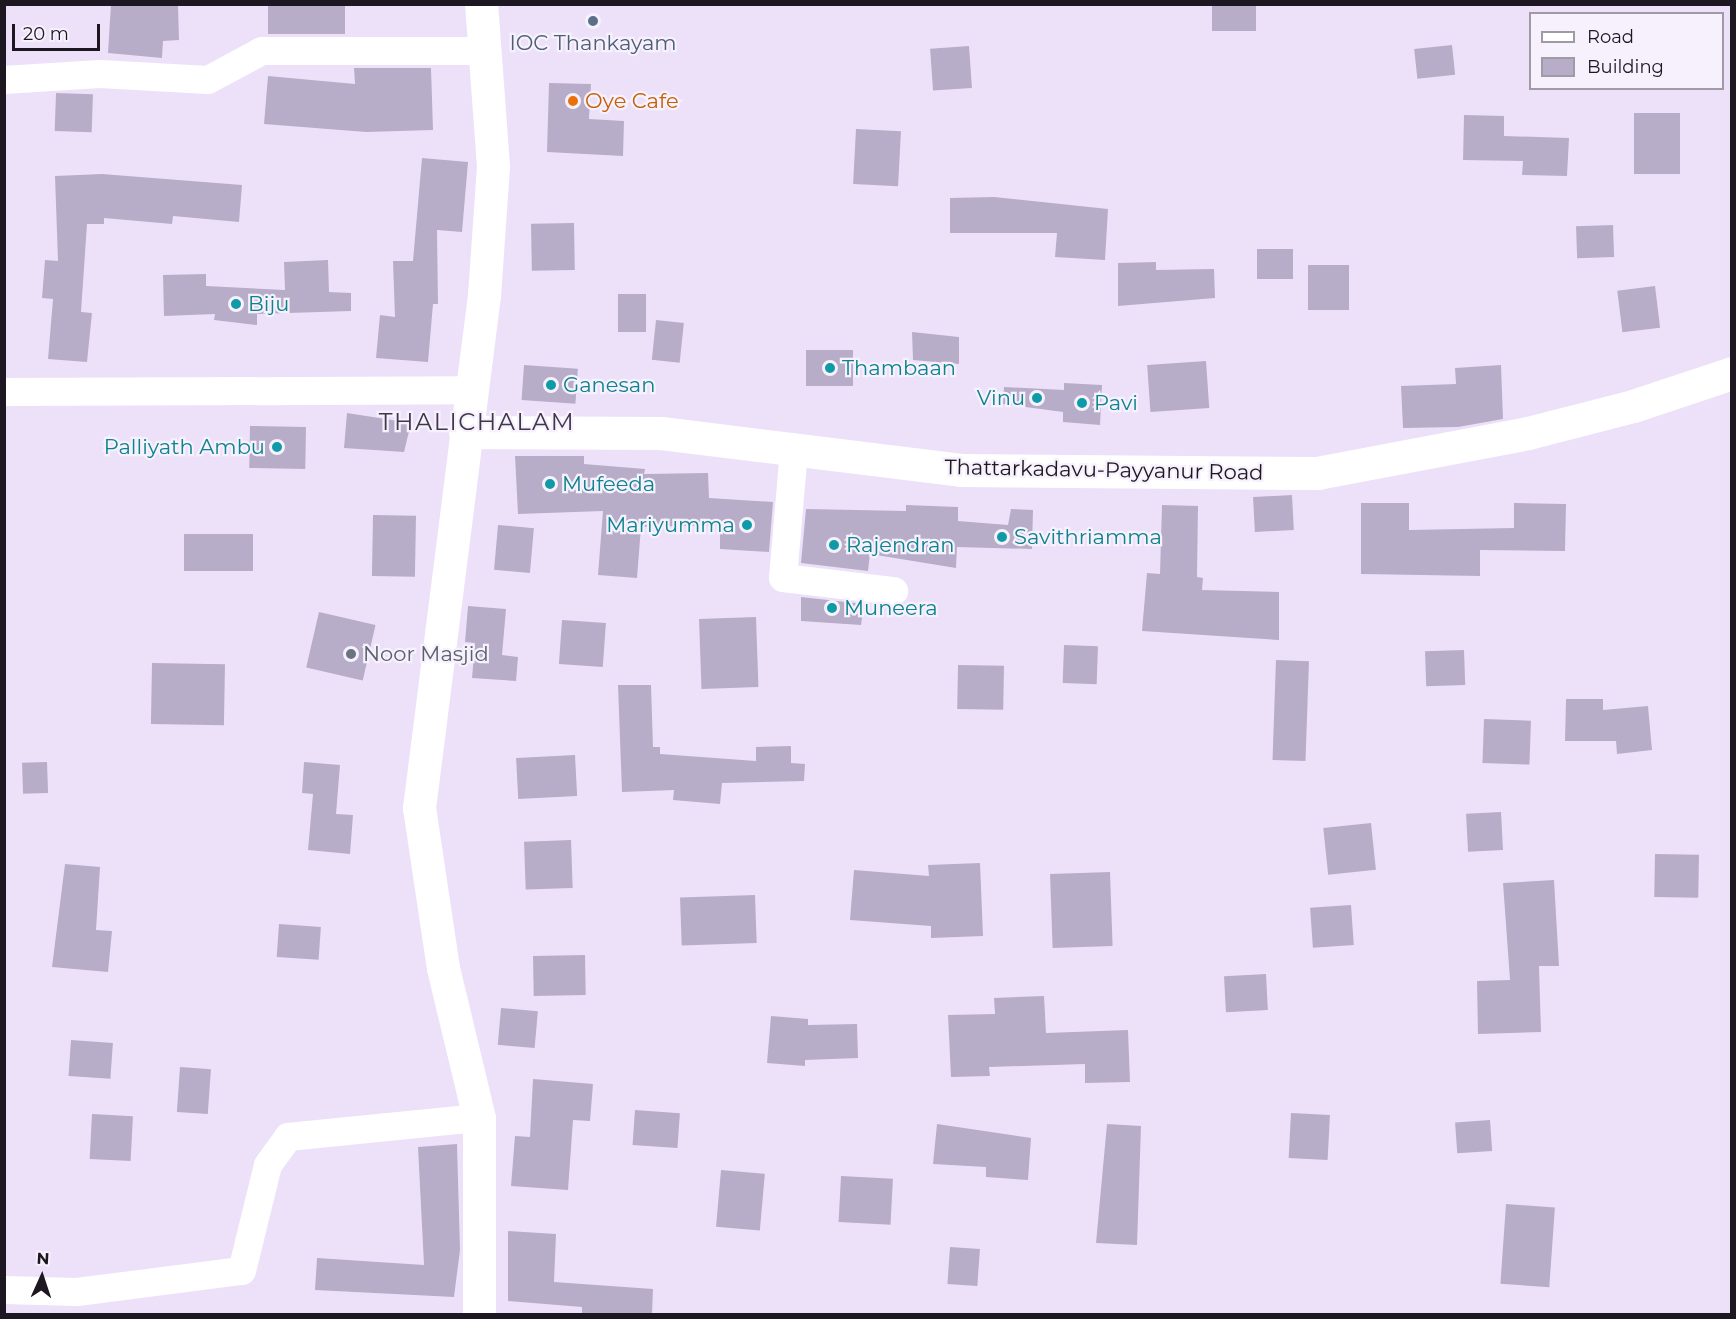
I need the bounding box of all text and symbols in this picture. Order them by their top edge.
scale bar [15,12,104,50]
legend [1529,12,1724,90]
marker: IOC Thankayam [586,14,600,28]
text: 20 m [23,23,69,45]
text: Road [1587,26,1634,48]
place label: IOC Thankayam [509,30,677,56]
text: Building [1587,56,1664,78]
place label: Oye Cafe [585,88,679,114]
marker: Oye Cafe [566,94,580,108]
place label: Biju [248,291,289,317]
marker: Biju [229,297,243,311]
place label: Thambaan [842,355,956,381]
marker: Thambaan [823,361,837,375]
place label: Ganesan [563,372,655,398]
marker: Ganesan [544,378,558,392]
place label: Vinu [977,385,1025,411]
place label: Pavi [1094,390,1138,416]
marker: Vinu [1030,391,1044,405]
marker: Pavi [1075,396,1089,410]
district label: THALICHALAM [379,408,575,436]
place label: Palliyath Ambu [104,434,265,460]
marker: Palliyath Ambu [270,440,284,454]
street label: Thattarkadavu-Payyanur Road [944,455,1264,485]
place label: Mufeeda [562,471,655,497]
marker: Mufeeda [543,477,557,491]
place label: Mariyumma [606,512,735,538]
marker: Mariyumma [740,518,754,532]
place label: Savithriamma [1014,524,1162,550]
marker: Savithriamma [995,530,1009,544]
place label: Rajendran [846,532,954,558]
marker: Rajendran [827,538,841,552]
place label: Muneera [844,595,938,621]
marker: Muneera [825,601,839,615]
place label: Noor Masjid [363,641,489,667]
marker: Noor Masjid [344,647,358,661]
north arrow [12,1247,72,1307]
text: N [36,1249,50,1268]

